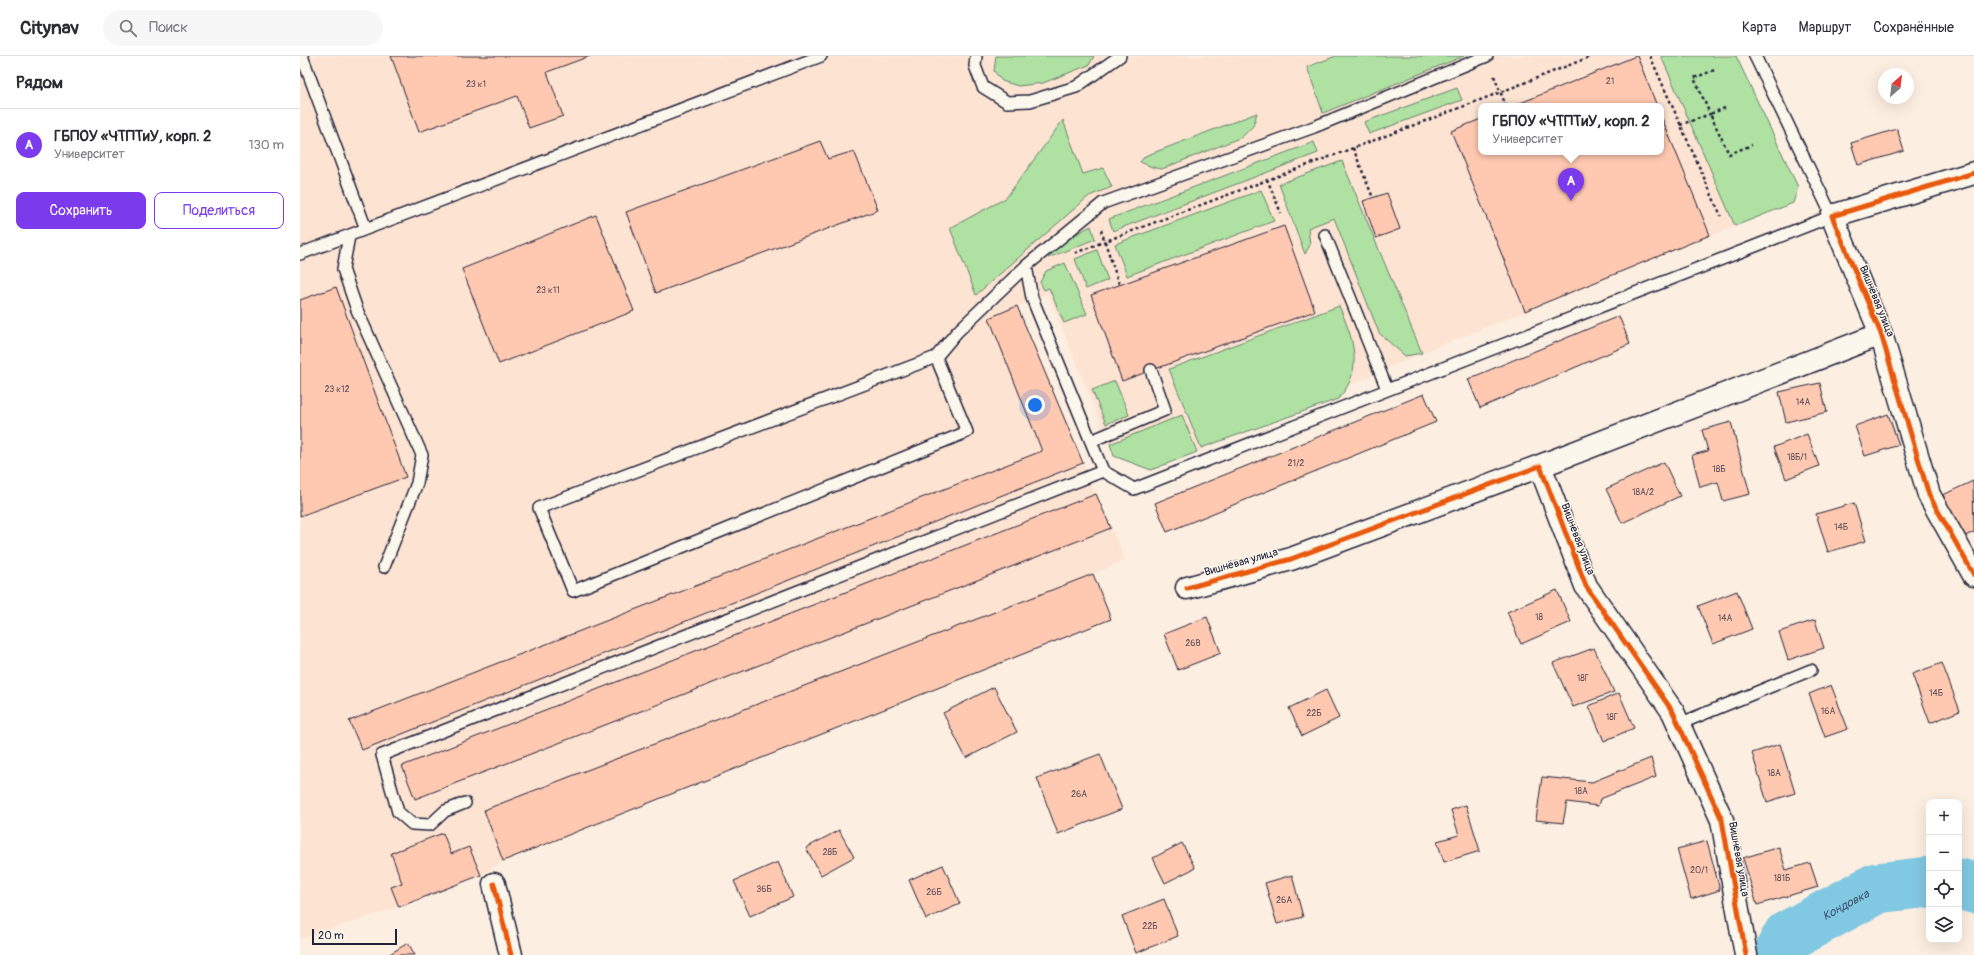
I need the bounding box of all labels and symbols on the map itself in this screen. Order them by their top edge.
north arrow [1878,68,1914,104]
house number: 21 [1606,76,1614,87]
house number: 23 к1 [466,79,486,90]
pin: A [1558,168,1584,201]
street label: Вишнёвая улица [1857,263,1897,339]
house number: 23 к11 [536,285,560,296]
house number: 23 к12 [325,384,349,395]
your location [1025,395,1045,415]
house number: 14А [1796,397,1810,408]
house number: 18Б/1 [1787,452,1807,463]
house number: 21/2 [1288,458,1304,469]
house number: 18Б [1712,464,1726,475]
house number: 18А/2 [1632,487,1654,498]
street label: Вишнёвая улица [1558,501,1598,577]
house number: 14Б [1834,522,1848,533]
street label: Вишнёвая улица [1203,545,1279,579]
house number: 18 [1535,612,1543,623]
house number: 14А [1718,613,1732,624]
house number: 26В [1185,638,1201,649]
house number: 18Г [1577,673,1589,684]
house number: 14Б [1929,688,1943,699]
house number: 16А [1821,706,1835,717]
house number: 22Б [1306,708,1322,719]
house number: 18Г [1606,712,1618,723]
house number: 18А [1767,768,1781,779]
house number: 18А [1574,786,1588,797]
house number: 26А [1071,789,1087,800]
street label: Вишнёвая улица [1726,821,1752,897]
house number: 28Б [823,847,837,858]
house number: 20/1 [1690,865,1708,876]
house number: 181Б [1774,873,1790,884]
house number: 36Б [756,884,772,895]
water label: Кондовка [1820,886,1873,924]
house number: 26Б [926,887,942,898]
house number: 26А [1276,895,1292,906]
house number: 22Б [1142,921,1158,932]
scale bar [312,927,397,946]

